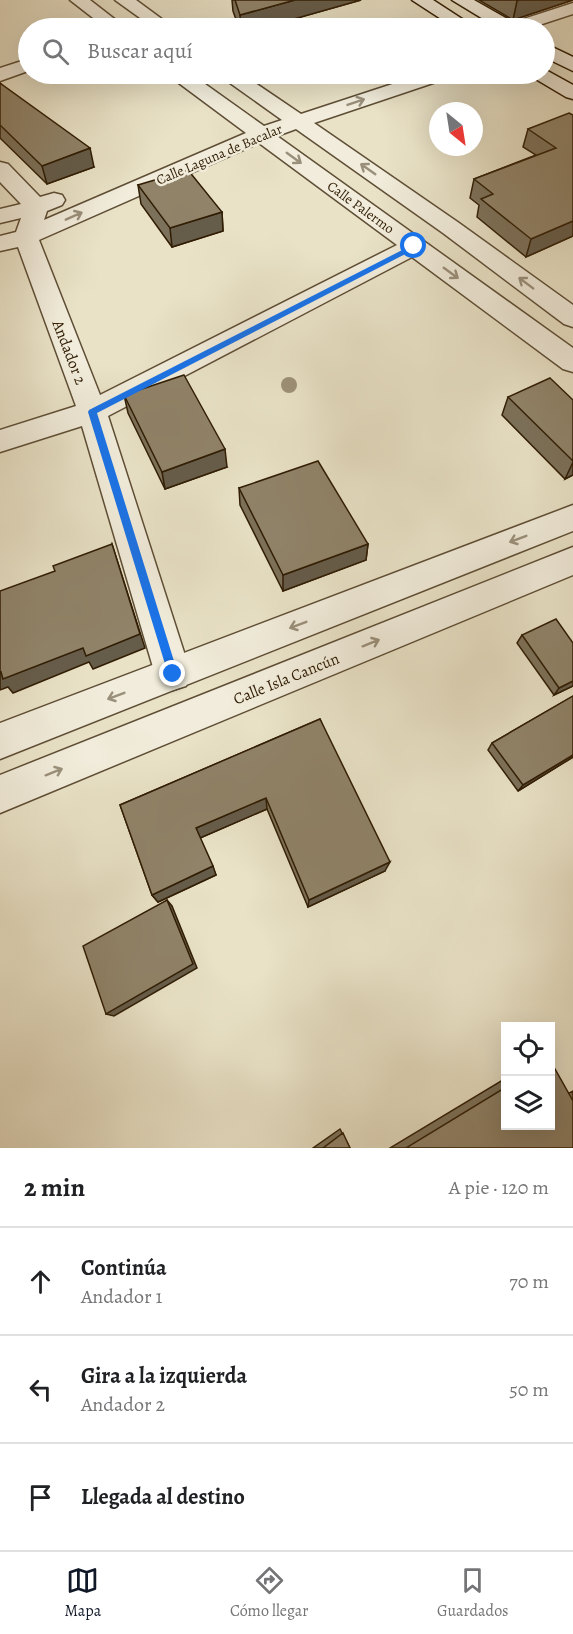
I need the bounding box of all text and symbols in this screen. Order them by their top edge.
search box [18,18,555,84]
icon: search [39,35,72,68]
text: Buscar aquí [87,36,193,66]
one-way arrow [346,96,365,107]
north arrow [429,102,483,156]
street label: Calle Laguna de Bacalar [153,119,286,190]
one-way arrow [285,152,301,164]
one-way arrow [360,163,376,175]
street label: Calle Palermo [323,177,398,238]
one-way arrow [65,210,83,221]
route start [400,232,426,258]
one-way arrow [442,267,458,279]
one-way arrow [518,277,534,290]
street label: Andador 2 [46,316,92,388]
one-way arrow [510,535,528,546]
one-way arrow [289,620,307,631]
one-way arrow [361,637,380,648]
street label: Calle Isla Cancún [230,648,343,710]
route end [159,660,185,686]
one-way arrow [107,691,126,702]
one-way arrow [44,766,63,777]
map controls [501,1022,555,1130]
button: locate [501,1022,555,1076]
button: layers [501,1076,555,1130]
text: 2 min [24,1170,85,1205]
text: A pie · 120 m [449,1174,549,1201]
text: Continúa [81,1253,167,1283]
icon: ahead [24,1265,57,1298]
text: 70 m [509,1268,549,1295]
text: Andador 1 [81,1283,162,1310]
text: Gira a la izquierda [81,1361,247,1391]
icon: left [24,1373,57,1406]
text: 50 m [509,1376,549,1403]
text: Andador 2 [81,1391,165,1418]
icon: arrive [24,1481,57,1514]
text: Llegada al destino [81,1482,245,1512]
tab: Mapa [64,1564,101,1622]
tab: Cómo llegar [230,1564,308,1622]
tab: Guardados [437,1564,509,1622]

